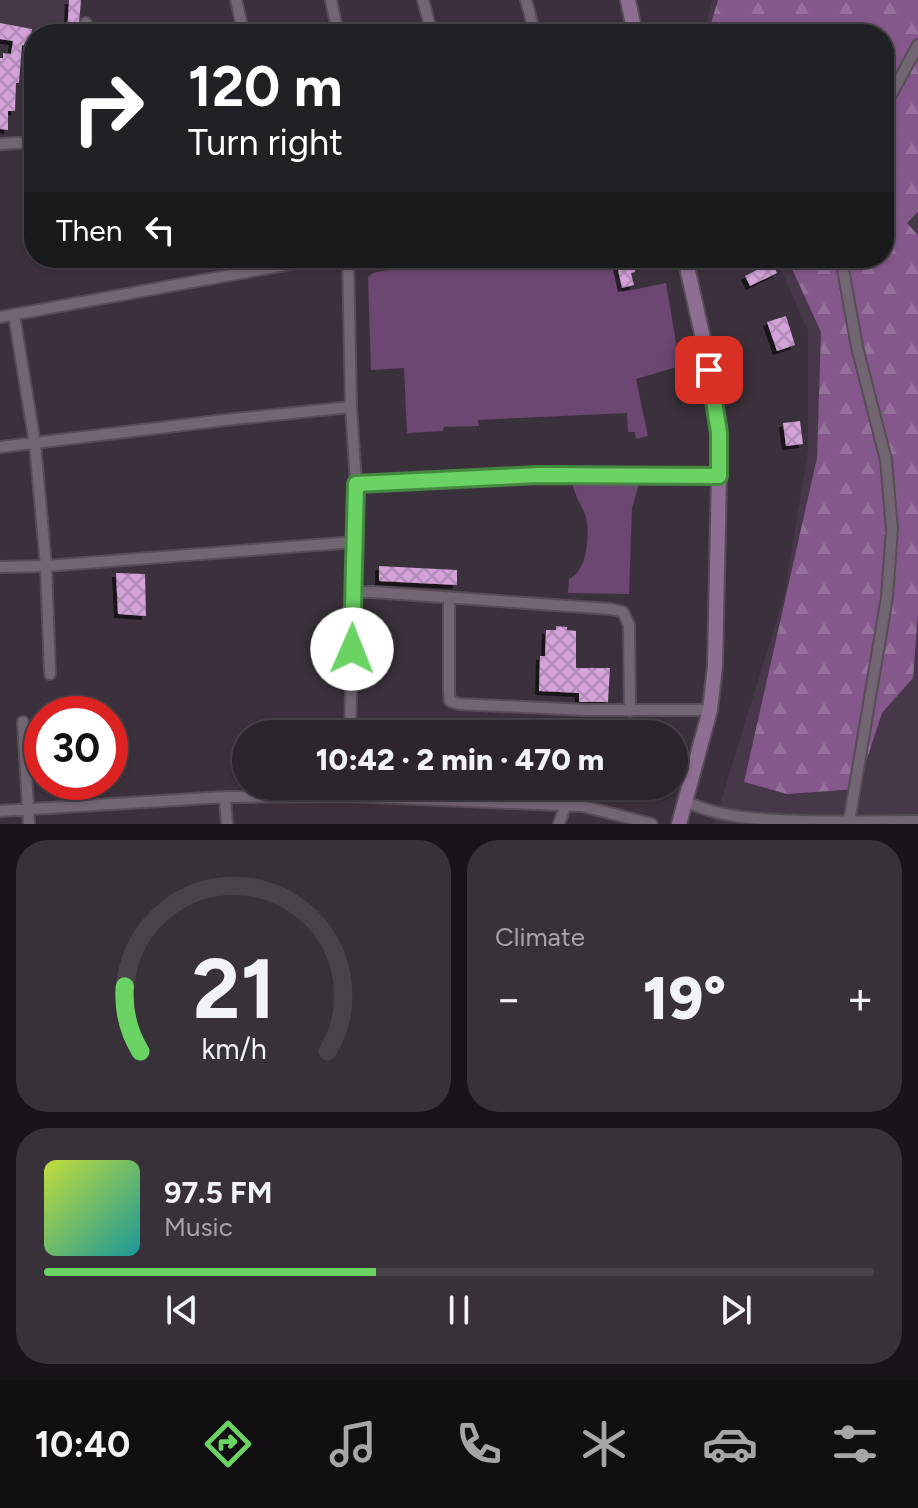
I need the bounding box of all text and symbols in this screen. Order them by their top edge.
text: 120 m [188,53,343,120]
icon: right [56,56,160,160]
text: Turn right [188,121,343,164]
icon: left [138,208,182,252]
text: Then [56,212,122,249]
pin [675,336,743,404]
icon: arrive [687,348,731,392]
position arrow [310,607,394,691]
speed limit sign: 30 [24,696,128,800]
text: 10:42 · 2 min · 470 m [316,741,604,778]
text: Climate [495,921,585,953]
text: 21 [192,939,275,1039]
text: 19° [643,962,726,1034]
text: − [495,972,522,1025]
text: + [847,972,874,1025]
text: km/h [201,1032,266,1066]
text: 97.5 FM [164,1174,272,1211]
text: Music [164,1211,233,1243]
icon: previous [160,1288,204,1332]
icon: pause [437,1288,481,1332]
icon: next [714,1288,758,1332]
icon: directions [200,1416,256,1472]
icon: music [325,1416,381,1472]
icon: phone [451,1416,507,1472]
icon: climate [576,1416,632,1472]
icon: car [702,1416,758,1472]
icon: filters [827,1416,883,1472]
text: 10:40 [35,1423,130,1466]

